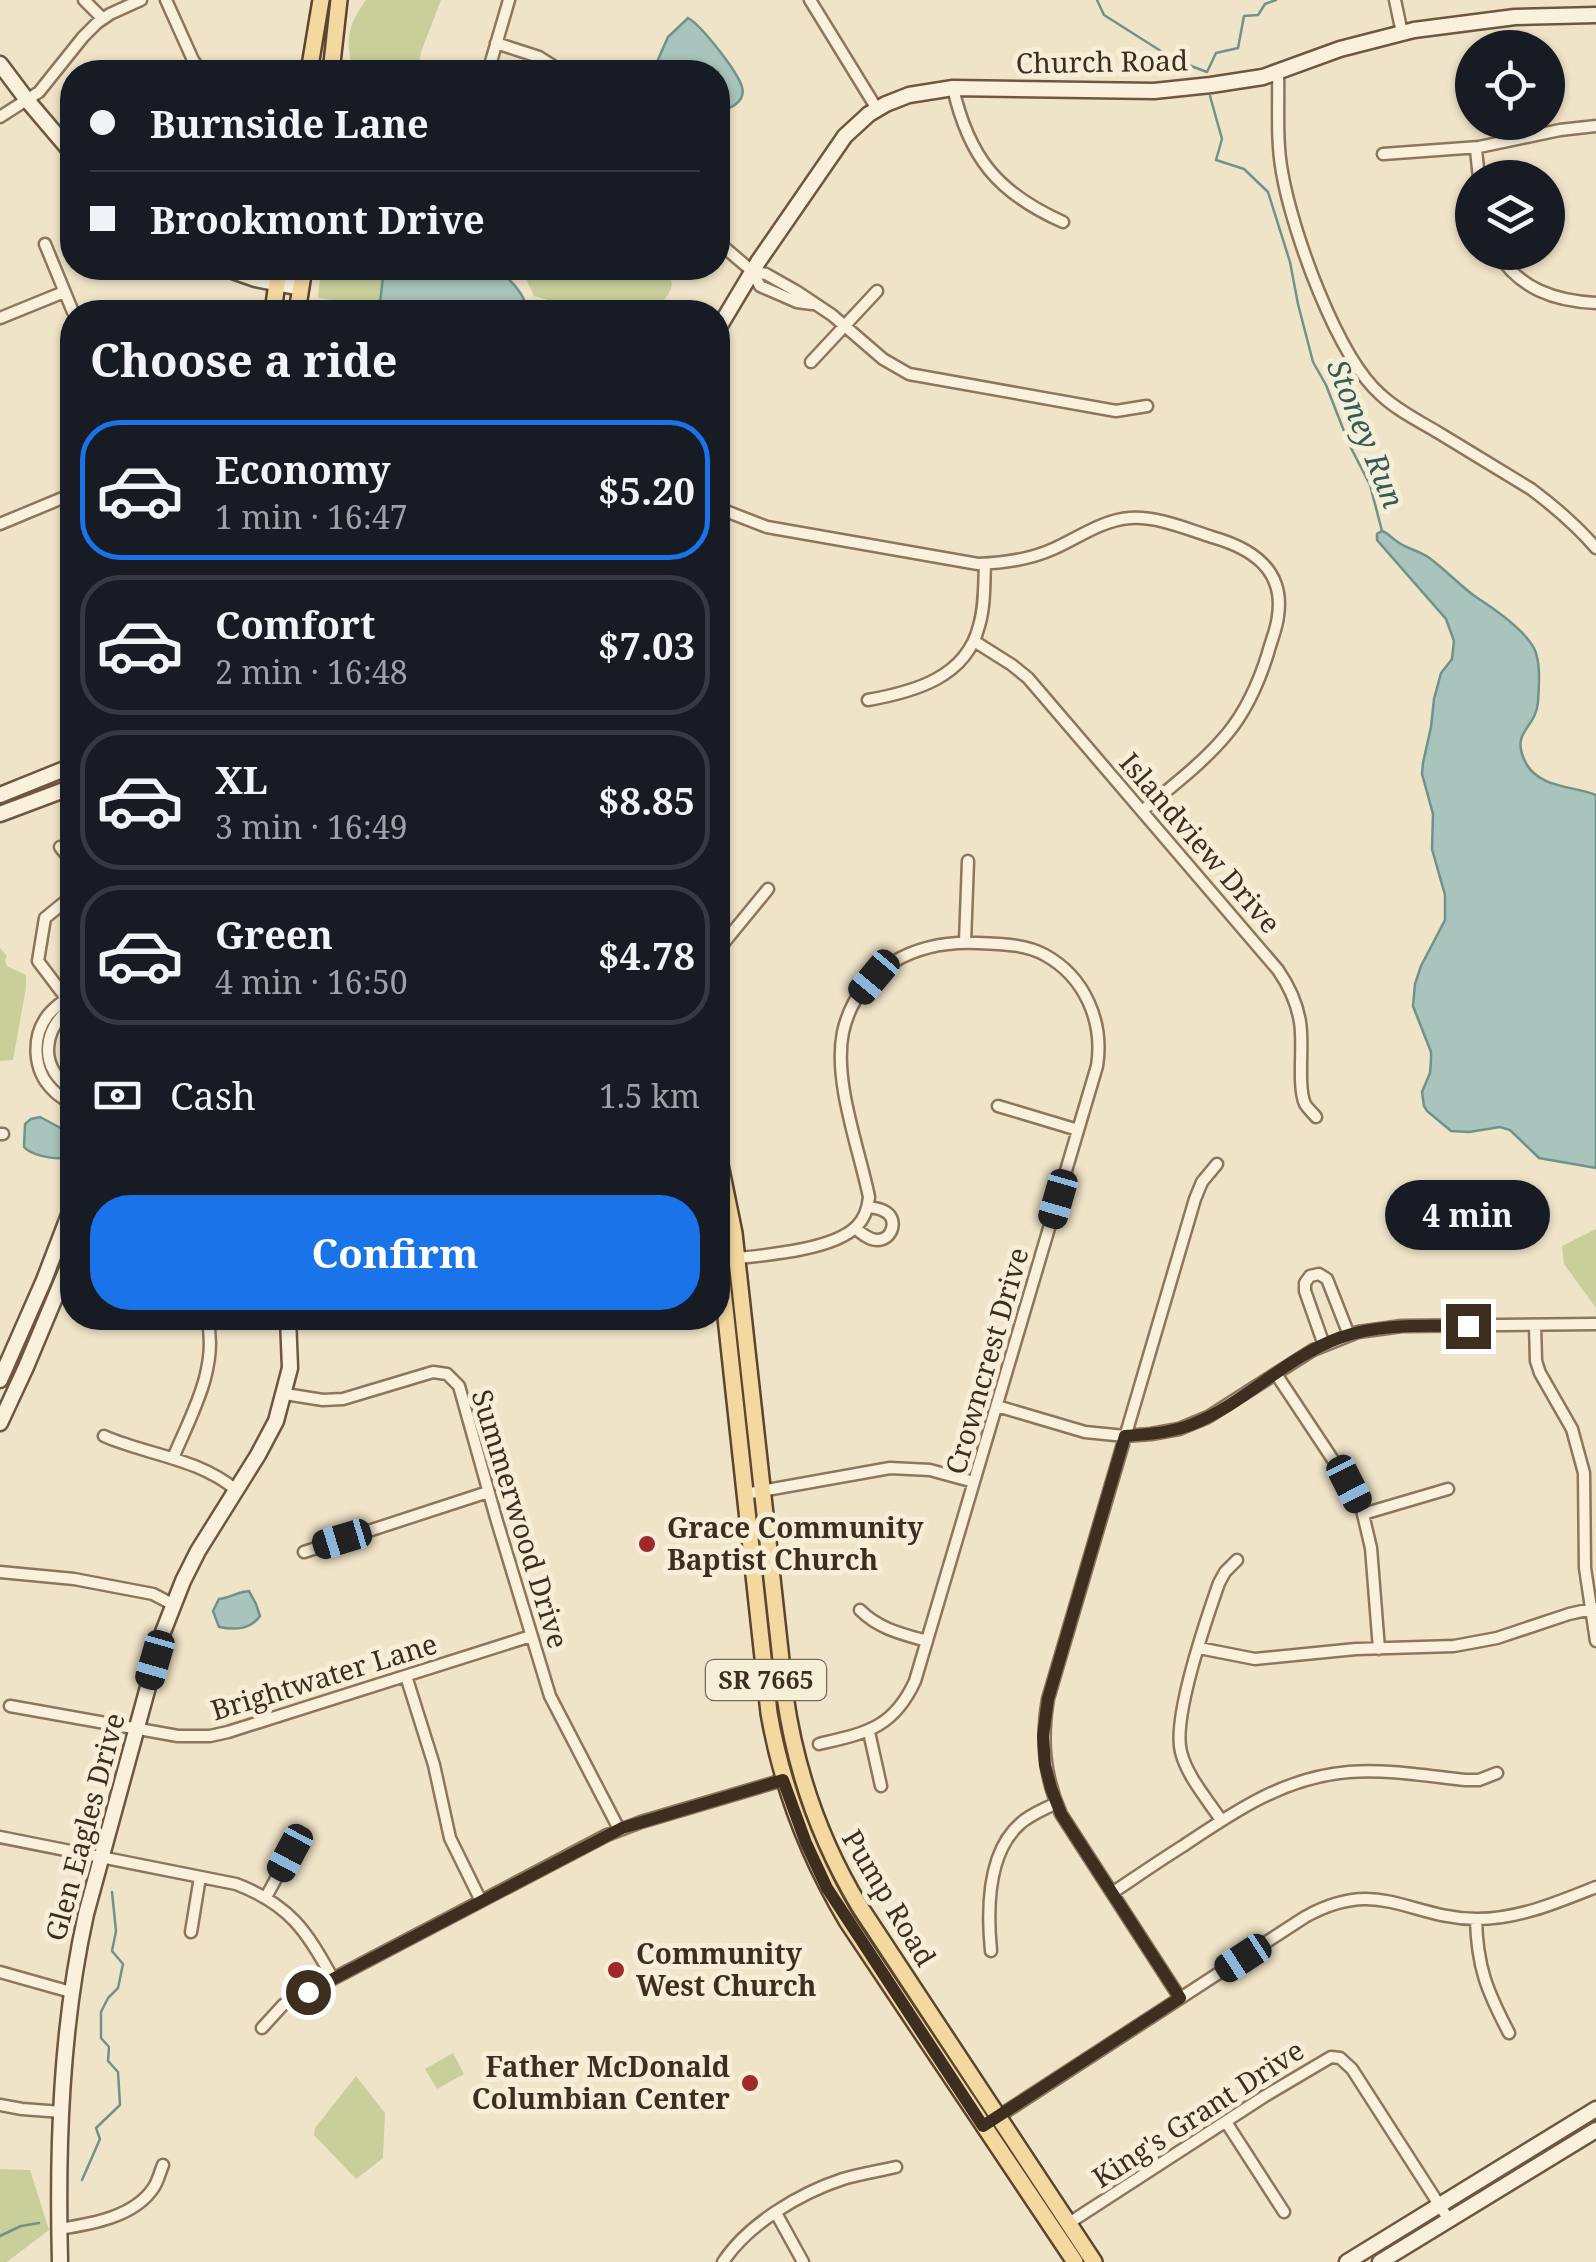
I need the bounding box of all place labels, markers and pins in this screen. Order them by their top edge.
place label: Grace Community Baptist Church [667,1508,924,1578]
marker: Grace Community Baptist Church [636,1533,658,1555]
place label: Community West Church [636,1934,816,2004]
marker: Community West Church [605,1959,627,1981]
place label: Father McDonald Columbian Center [472,2047,730,2117]
marker: Father McDonald Columbian Center [739,2072,761,2094]

